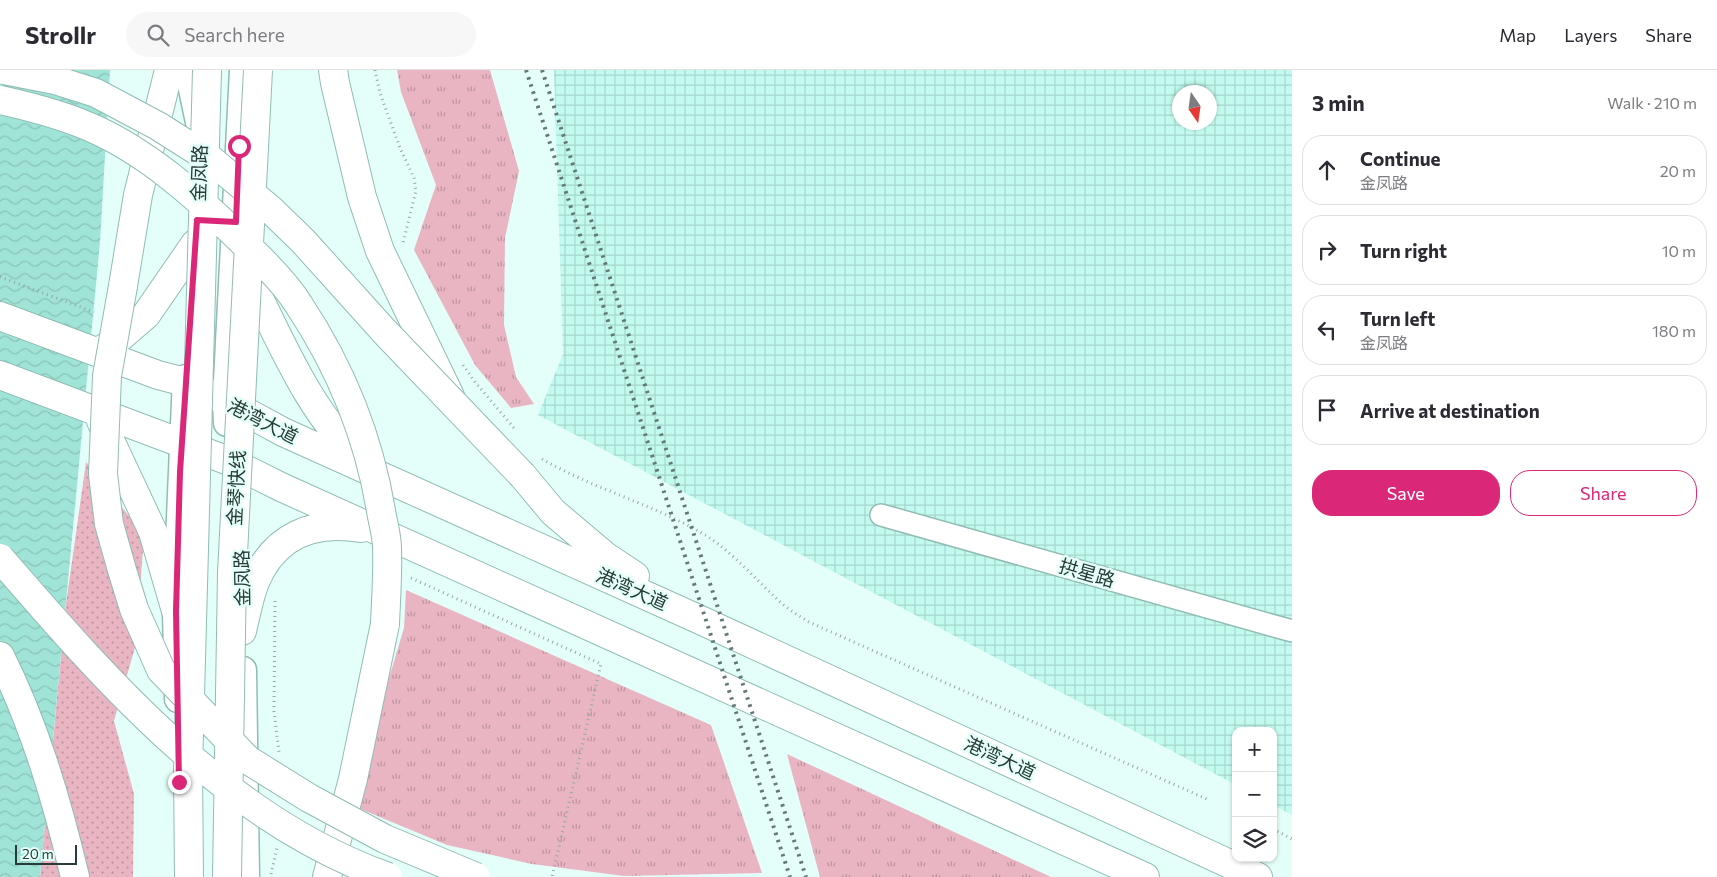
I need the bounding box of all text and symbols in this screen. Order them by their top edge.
search box [126,12,476,57]
text: Strollr [25,20,96,49]
icon: search [144,21,172,49]
text: Search here [184,23,285,46]
text: Map [1499,24,1536,46]
text: Layers [1564,24,1617,46]
text: Share [1645,24,1692,46]
north arrow [1172,85,1217,130]
text: 3 min [1312,90,1365,115]
text: Walk · 210 m [1607,93,1697,112]
route start [228,135,251,158]
street label: 金凤路 [186,144,211,202]
text: Continue [1360,147,1440,170]
icon: ahead [1313,156,1341,184]
text: 20 m [1660,161,1696,180]
text: 金凤路 [1360,173,1408,192]
icon: right [1313,236,1341,264]
text: Turn right [1360,239,1447,262]
text: 10 m [1662,241,1696,260]
text: Turn left [1360,307,1435,330]
icon: left [1313,316,1341,344]
text: 180 m [1652,321,1696,340]
text: 金凤路 [1360,333,1408,352]
street label: 港湾大道 [224,393,302,448]
icon: arrive [1313,396,1341,424]
text: Arrive at destination [1360,399,1540,422]
street label: 金琴快线 [222,449,249,527]
button: Save [1312,470,1500,516]
button: Share [1510,470,1697,516]
street label: 金凤路 [230,549,253,607]
street label: 拱星路 [1057,554,1118,591]
street label: 港湾大道 [593,563,672,615]
map controls [1232,727,1277,862]
button: + [1232,727,1277,772]
street label: 港湾大道 [961,731,1040,784]
route end [168,771,191,794]
button: − [1232,772,1277,817]
button: layers [1232,817,1277,862]
scale bar [15,842,78,865]
text: 20 m [22,845,54,862]

